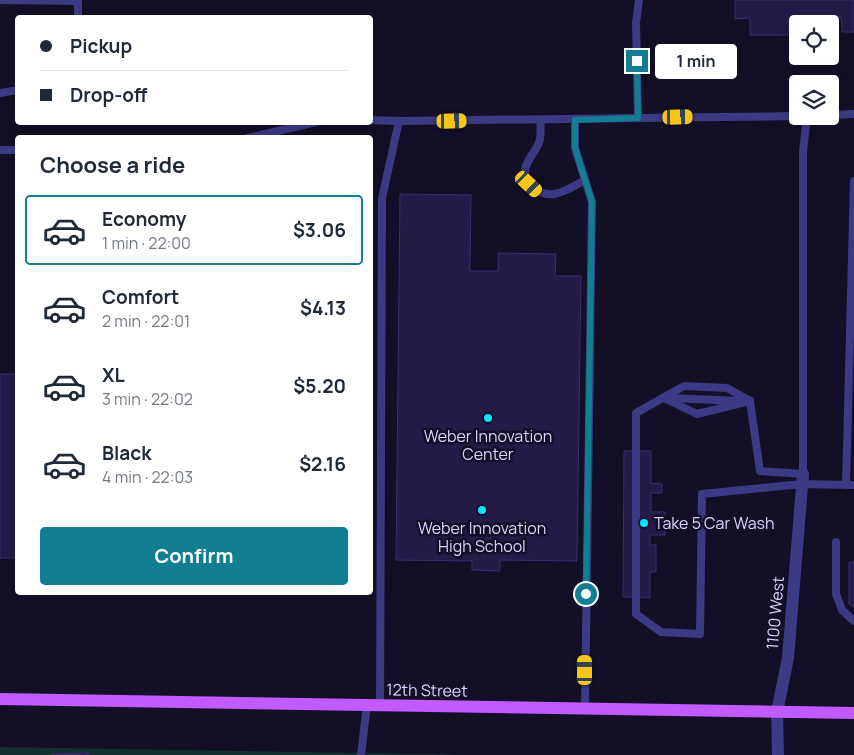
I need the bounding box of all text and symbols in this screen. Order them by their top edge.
map controls [789,15,839,125]
button: locate [789,15,839,65]
text: Pickup [70,33,132,59]
callout: 1 min [654,44,737,78]
route end [626,50,648,72]
text: 1 min [676,50,716,72]
button: layers [789,75,839,125]
text: Drop-off [70,82,147,108]
car [662,109,693,125]
car [436,113,467,129]
text: Choose a ride [40,150,185,180]
car [512,168,545,200]
text: Economy [102,206,186,232]
icon: car [42,208,87,253]
text: $3.06 [293,217,346,243]
text: 1 min · 22:00 [102,232,191,254]
text: Comfort [102,284,179,310]
icon: car [42,286,87,331]
text: $4.13 [300,295,346,321]
text: 2 min · 22:01 [102,310,190,332]
text: XL [102,362,125,388]
icon: car [42,364,87,409]
text: $5.20 [293,373,346,399]
text: 3 min · 22:02 [102,388,193,410]
marker: Weber Innovation Center [482,412,494,424]
place label: Weber Innovation Center [424,425,552,465]
text: Black [102,440,151,466]
icon: car [42,442,87,487]
text: $2.16 [299,451,346,477]
text: 4 min · 22:03 [102,466,193,488]
marker: Weber Innovation High School [476,504,488,516]
place label: Take 5 Car Wash [654,512,774,534]
place label: Weber Innovation High School [418,517,546,557]
marker: Take 5 Car Wash [638,517,650,529]
button: Confirm [40,527,348,585]
street label: 1100 West [761,575,789,651]
route start [575,583,597,605]
car [577,655,592,685]
street label: 12th Street [386,678,468,702]

